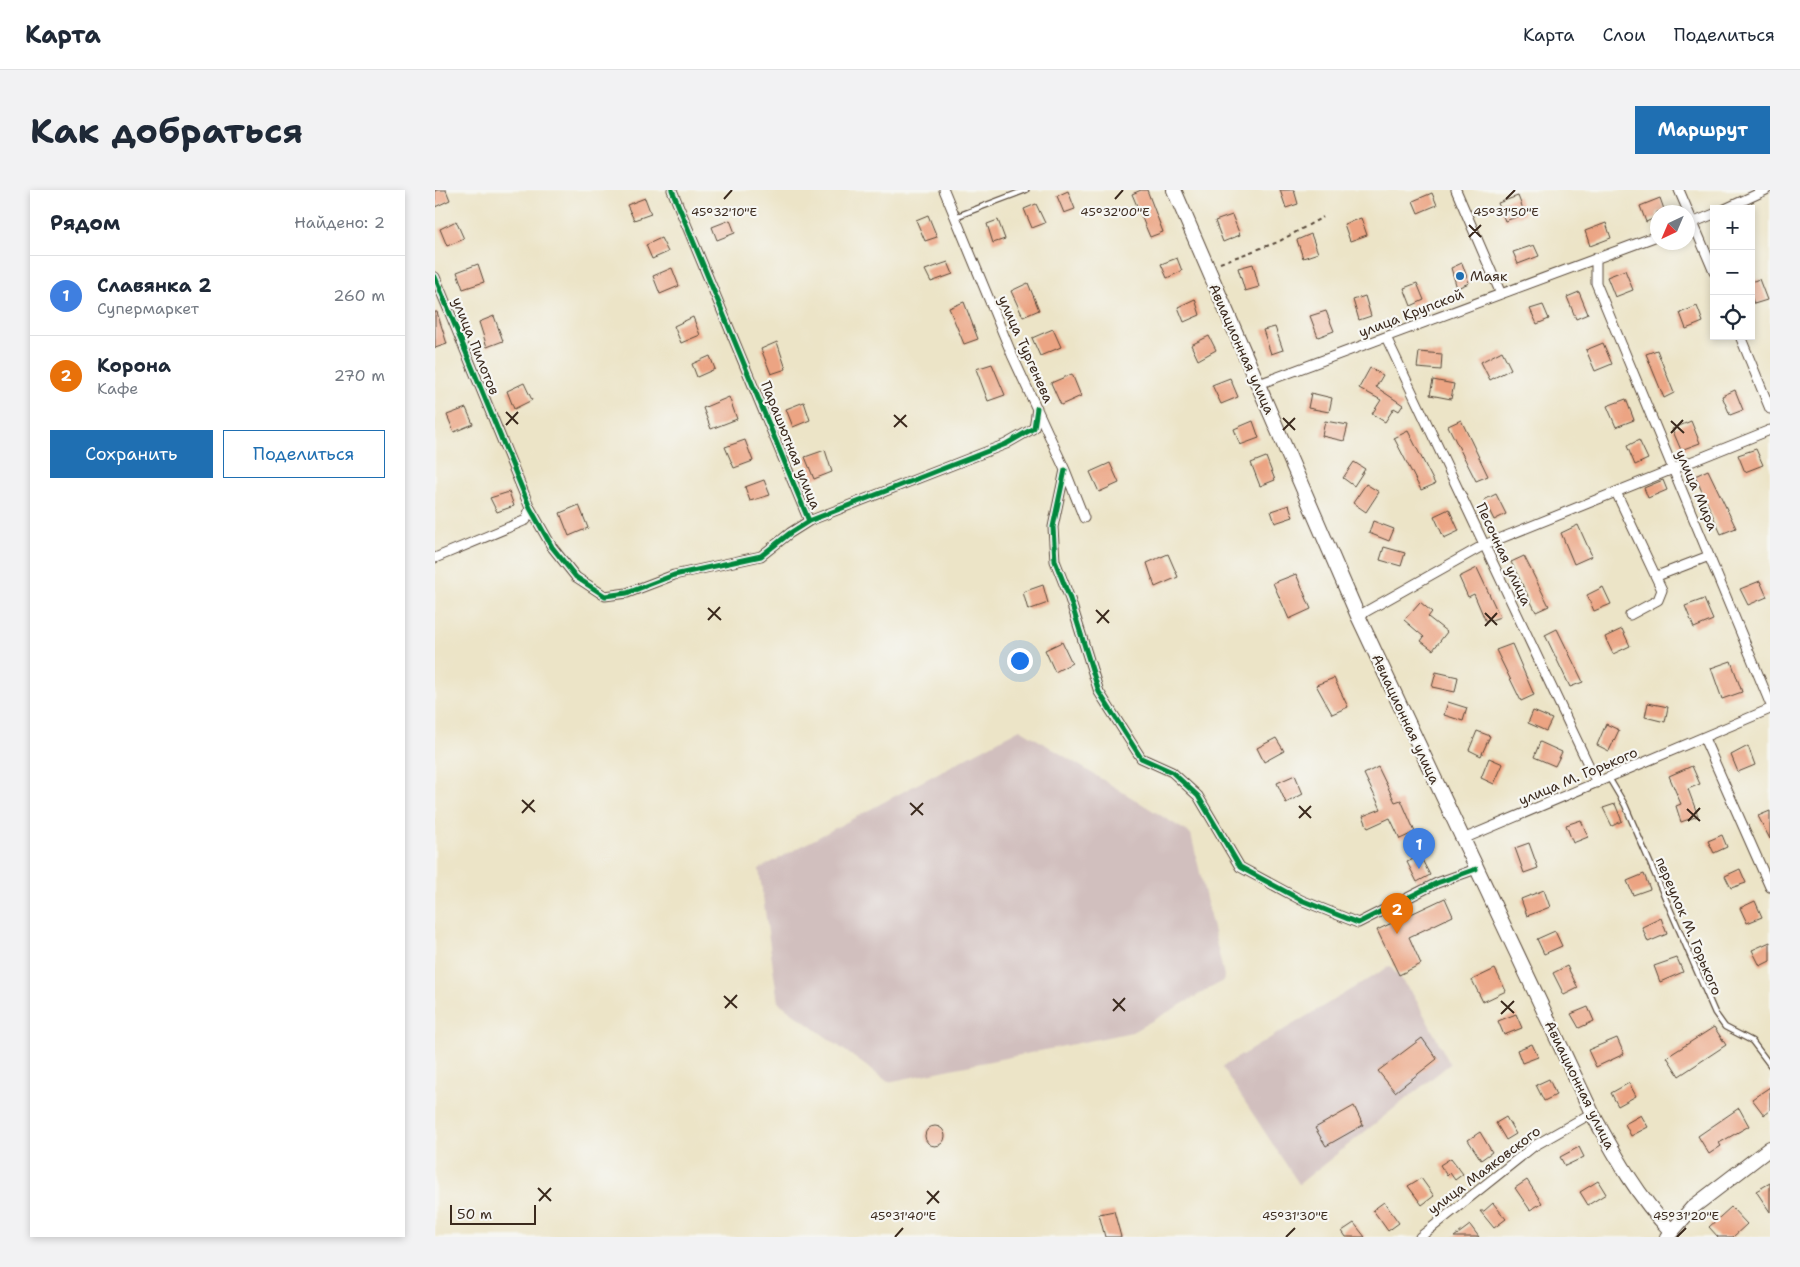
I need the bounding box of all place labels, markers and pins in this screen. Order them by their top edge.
place label: Маяк [1470,267,1508,285]
marker: Маяк [1454,270,1466,282]
pin: 1 [1403,828,1435,869]
pin: 2 [1381,893,1413,934]

